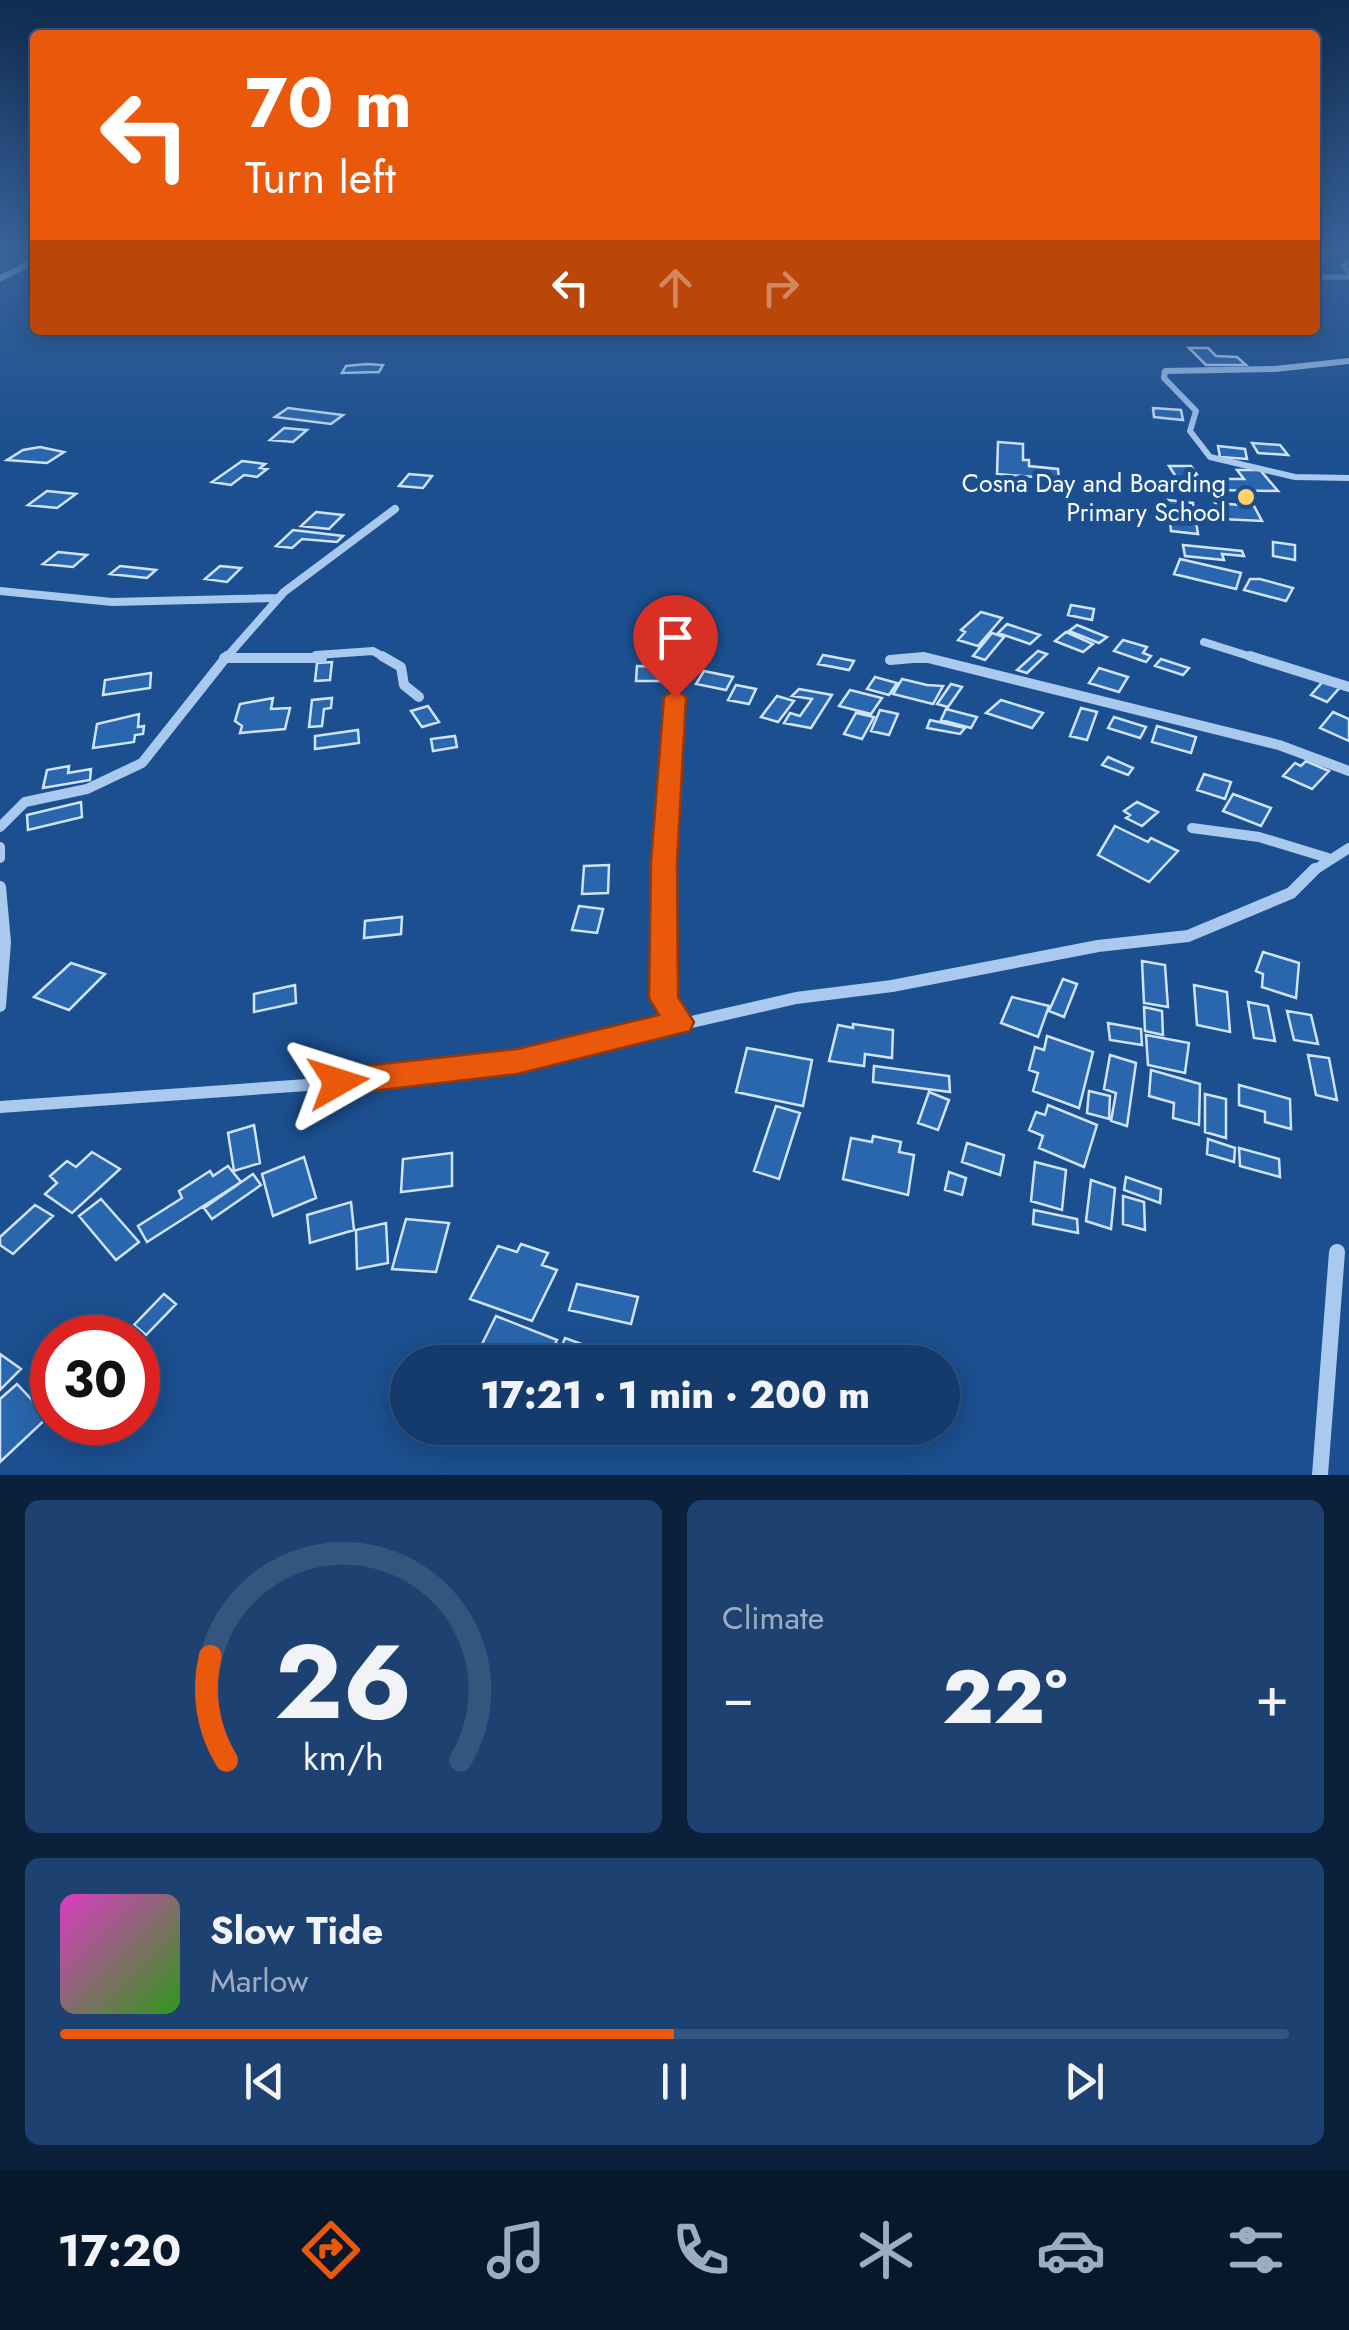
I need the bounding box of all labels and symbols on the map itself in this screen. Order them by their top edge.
place label: Cosna Day and Boarding Primary School [962,465,1226,530]
marker: Cosna Day and Boarding Primary School [1235,486,1257,508]
pin [633,595,718,698]
position arrow [286,1030,390,1134]
speed limit sign: 30 [30,1315,160,1445]

